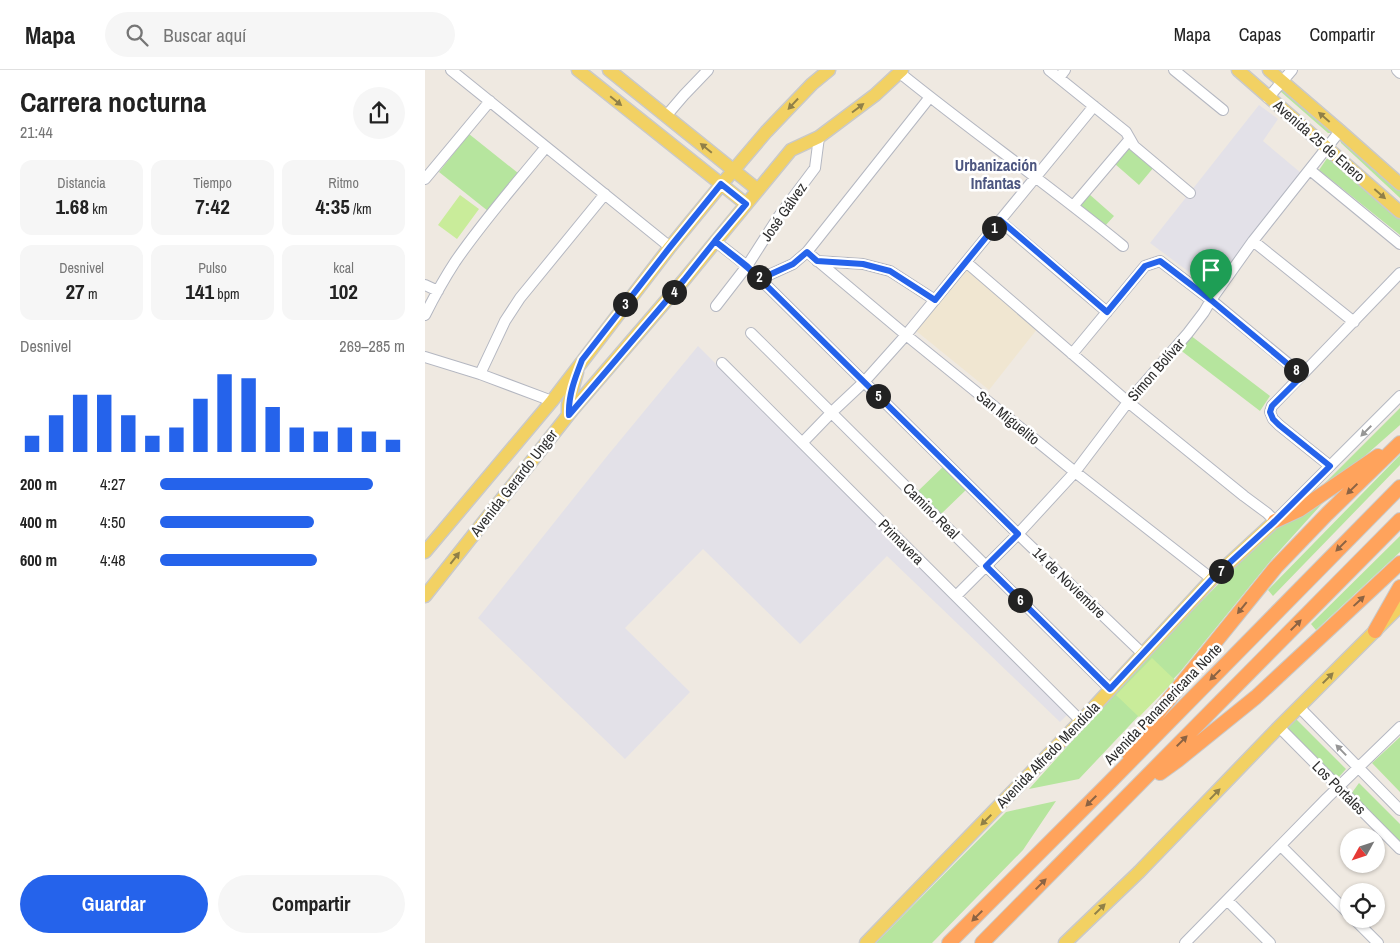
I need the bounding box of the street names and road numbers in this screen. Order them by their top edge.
street label: Avenida 25 de Enero [1268,94,1370,186]
street label: José Gálvez [756,178,812,245]
street label: Simon Bolívar [1122,334,1189,406]
street label: San Miguelito [972,386,1045,450]
street label: Avenida Gerardo Unger [465,425,562,541]
street label: Camino Real [899,478,964,543]
street label: Primavera [874,514,929,569]
street label: 14 de Noviembre [1028,542,1111,623]
street label: Avenida Panamericana Norte [1098,638,1227,770]
street label: Avenida Alfredo Mendiola [991,697,1104,813]
street label: Los Portales [1308,756,1371,819]

